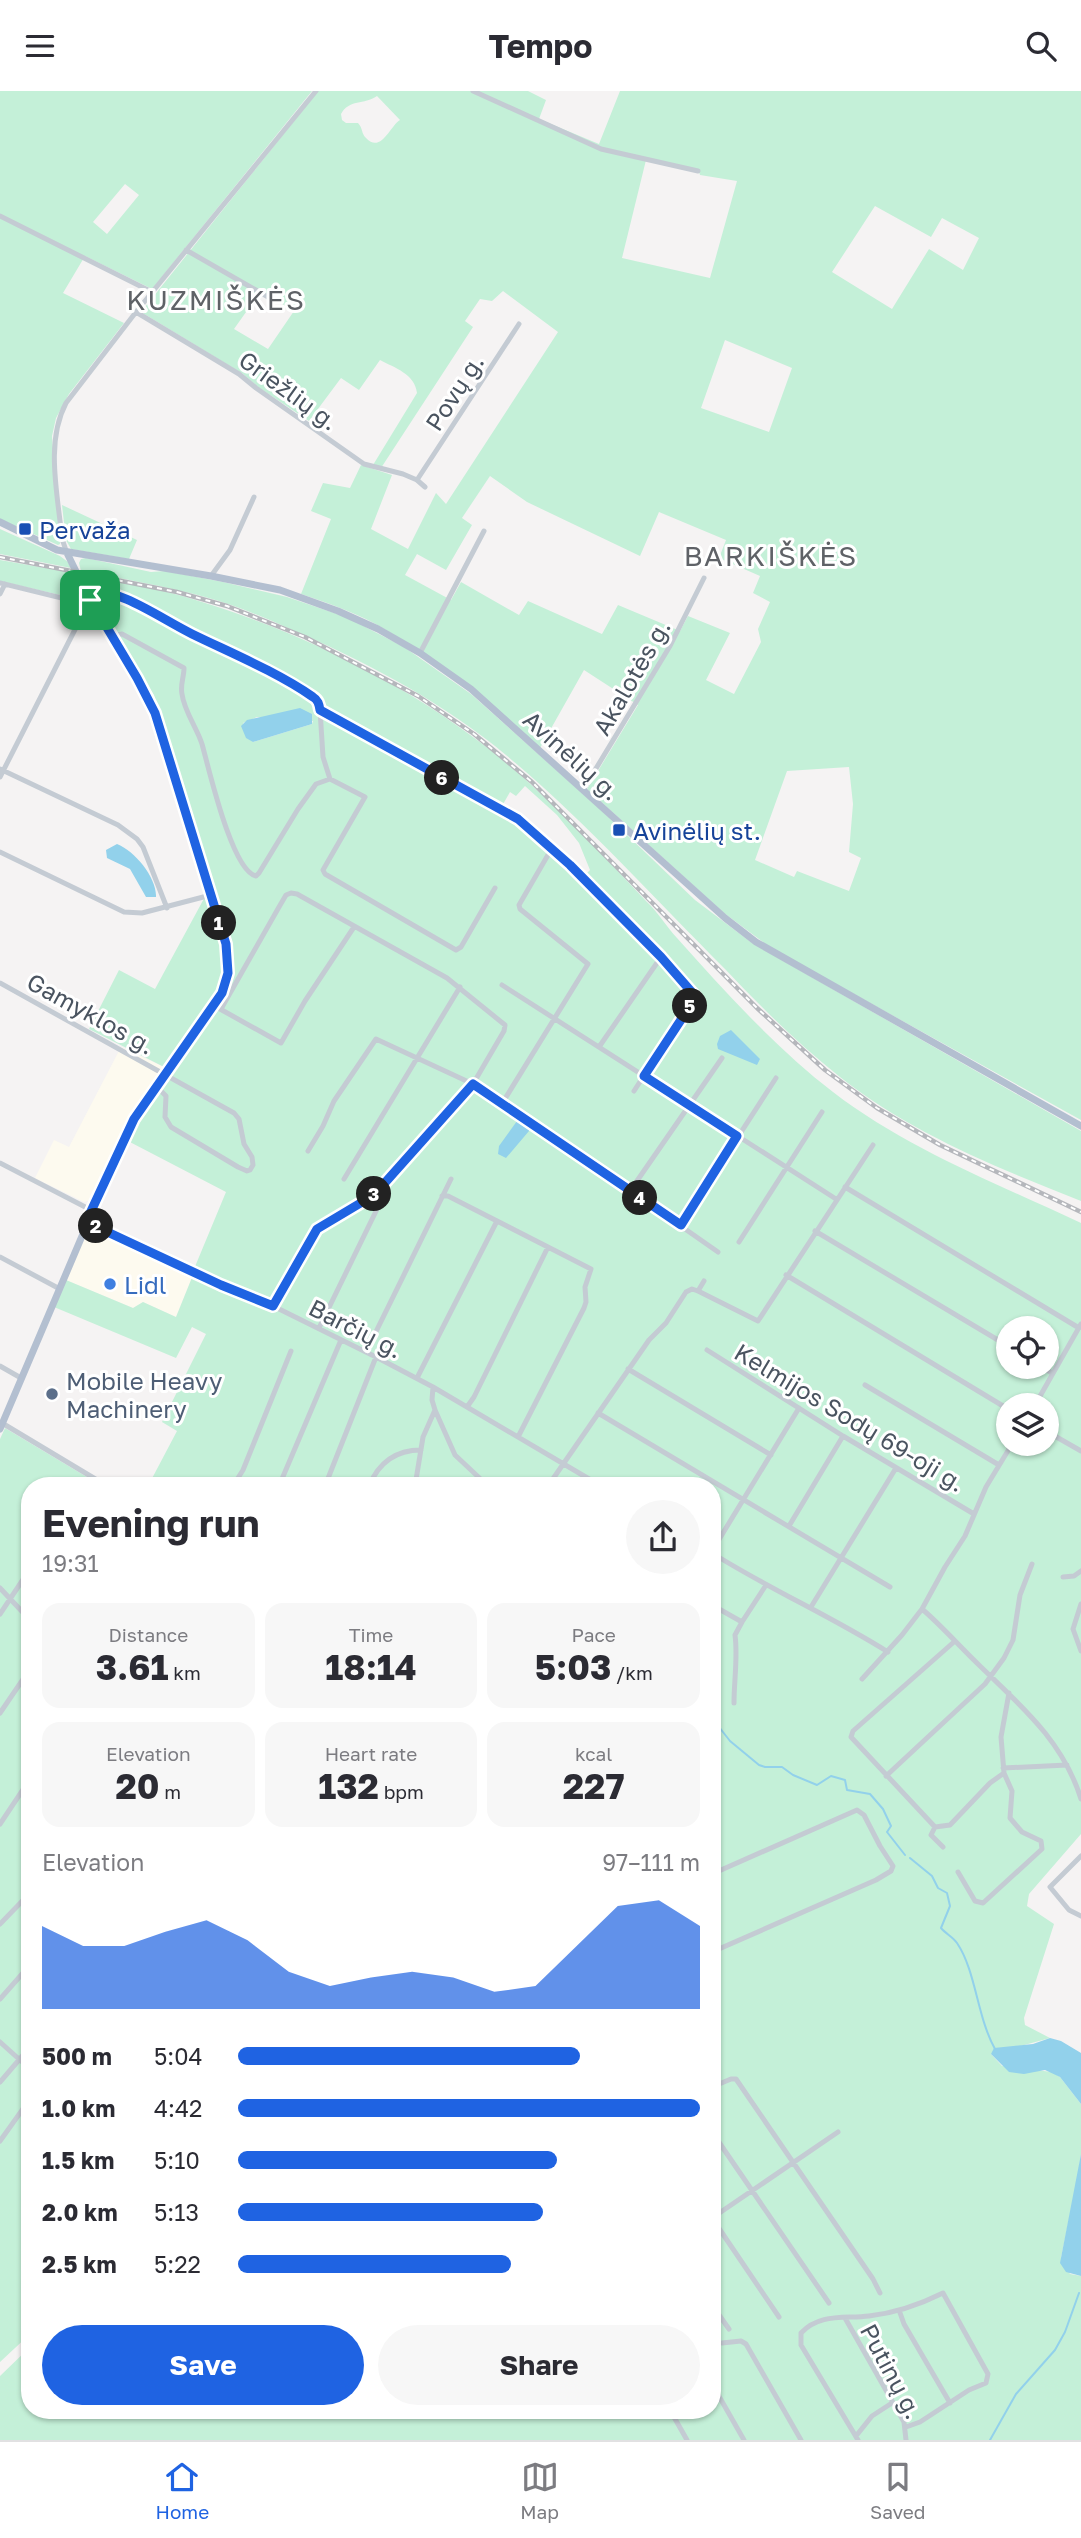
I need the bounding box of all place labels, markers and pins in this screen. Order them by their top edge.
place label: Pervaža [39,515,131,544]
marker: Pervaža [17,521,33,537]
pin [60,570,120,630]
pin: 6 [424,761,460,795]
place label: Avinėlių st. [633,816,761,845]
marker: Avinėlių st. [611,822,627,838]
pin: 1 [202,905,236,941]
pin: 5 [672,989,708,1023]
pin: 3 [356,1177,392,1211]
pin: 4 [622,1181,658,1215]
pin: 2 [78,1209,114,1243]
place label: Lidl [124,1270,167,1299]
marker: Lidl [102,1276,118,1292]
place label: Mobile Heavy Machinery [66,1366,222,1423]
marker: Mobile Heavy Machinery [44,1386,60,1402]

